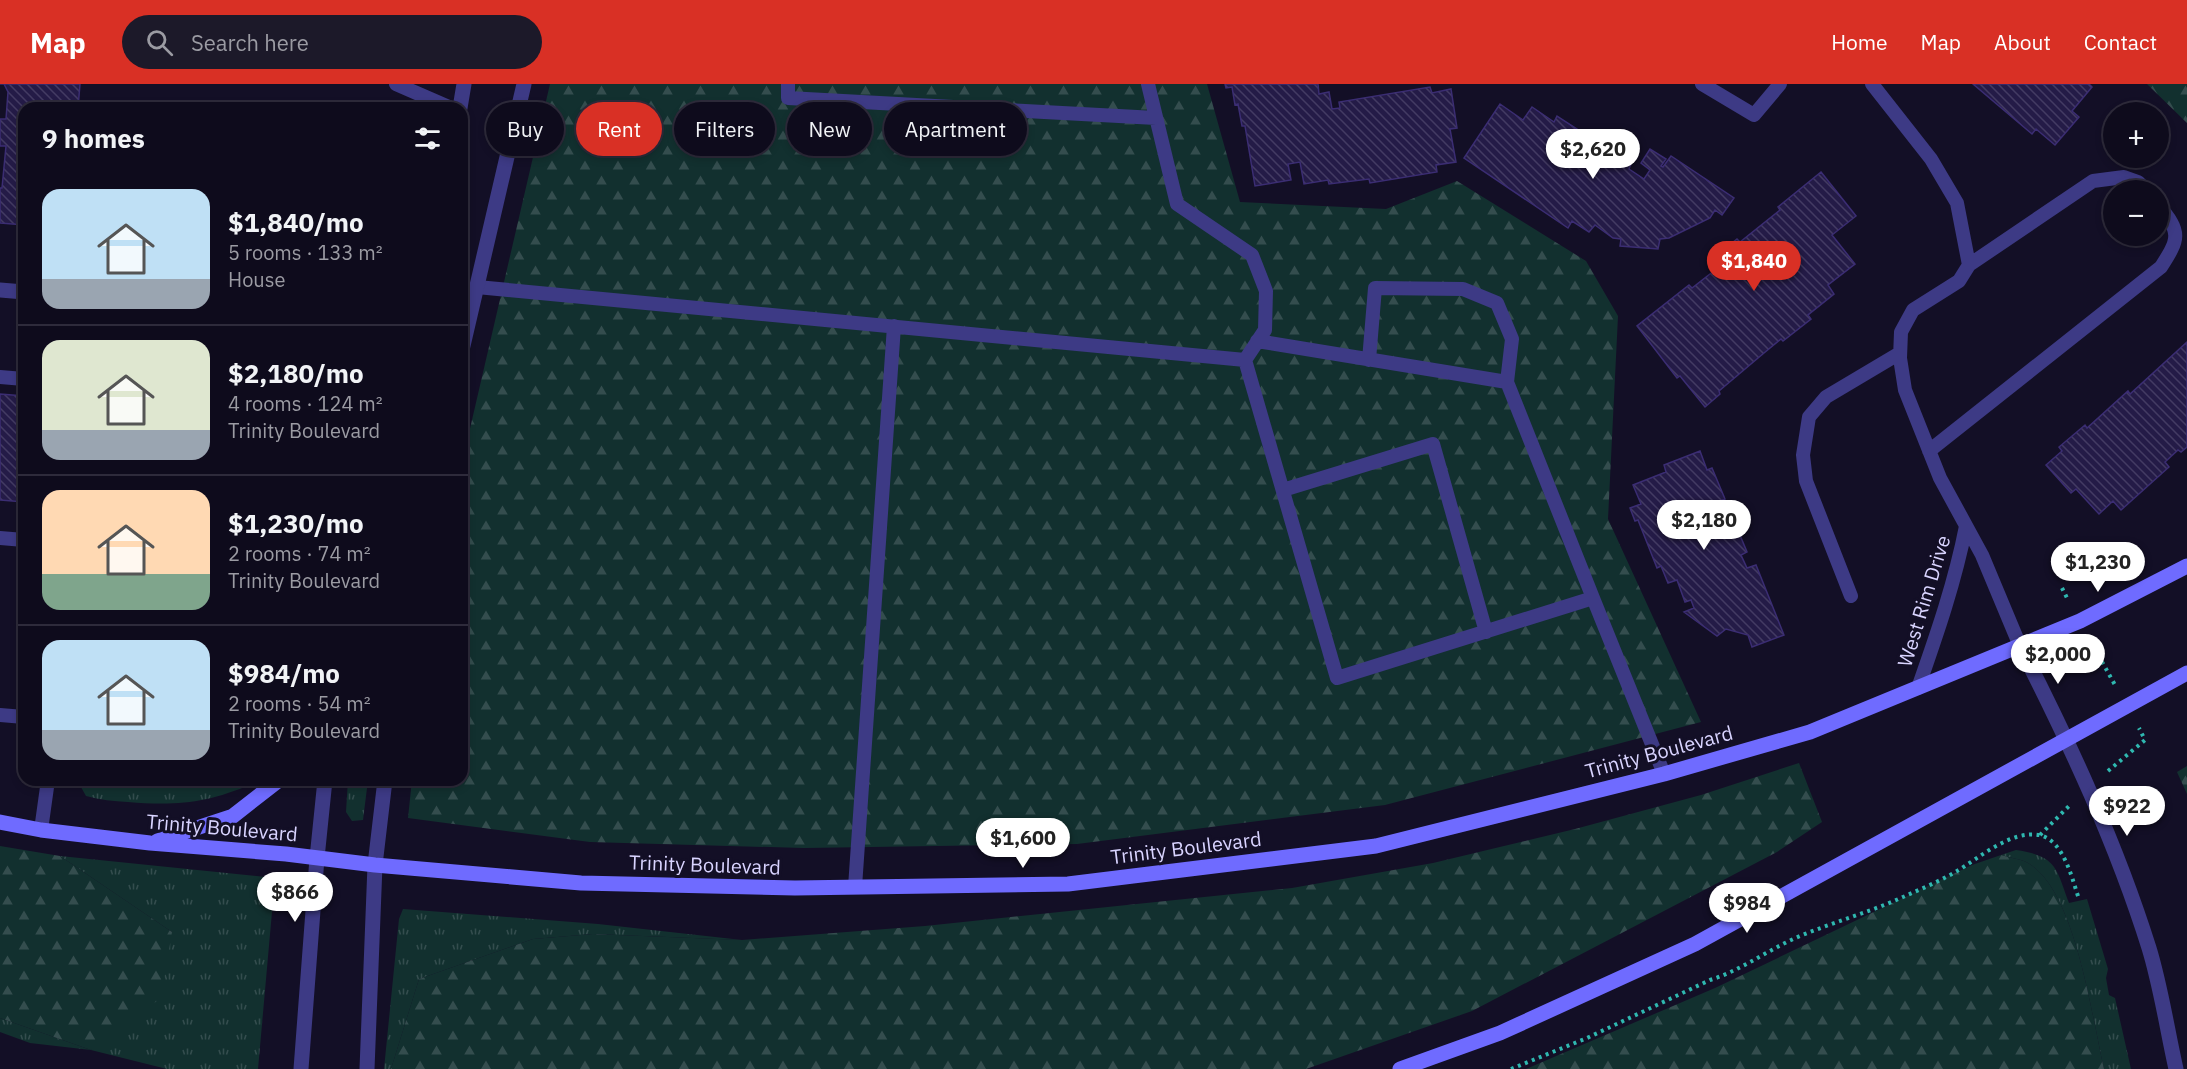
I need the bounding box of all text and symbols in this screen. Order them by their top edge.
search box [122,15,542,69]
text: Map [30,24,86,61]
icon: search [143,26,176,59]
text: Search here [191,28,309,57]
text: Home [1831,28,1888,56]
text: Map [1921,28,1961,56]
text: About [1994,28,2051,56]
text: Contact [2084,28,2157,56]
chip: Buy [486,102,564,156]
chip: Rent [576,102,662,156]
chip: Filters [674,102,775,156]
chip: New [787,102,872,156]
chip: Apartment [884,102,1027,156]
map controls [2103,102,2169,246]
button: + [2103,102,2169,168]
text: 9 homes [42,121,145,155]
icon: filters [411,122,444,155]
pin: $2,620 [1544,129,1642,180]
text: $2,620 [1560,135,1626,162]
button: − [2103,180,2169,246]
text: $1,840/mo [228,205,364,239]
icon: home [90,213,162,285]
text: 5 rooms · 133 m² [228,239,383,266]
pin: $1,840 [1705,241,1803,292]
text: $1,840 [1721,247,1787,274]
text: House [228,266,285,293]
text: $2,180/mo [228,356,364,390]
icon: home [90,364,162,436]
text: 4 rooms · 124 m² [228,390,383,417]
text: Trinity Boulevard [228,417,380,444]
pin: $2,180 [1655,500,1753,551]
text: $1,230/mo [228,506,364,540]
text: $2,180 [1671,506,1737,533]
icon: home [90,514,162,586]
street label: West Rim Drive [1891,532,1956,670]
text: 2 rooms · 74 m² [228,540,371,567]
pin: $1,230 [2049,542,2147,593]
text: $1,230 [2065,548,2131,575]
text: Trinity Boulevard [228,567,380,594]
pin: $2,000 [2009,634,2107,685]
text: $2,000 [2025,640,2091,667]
text: $984/mo [228,656,340,690]
icon: home [90,664,162,736]
text: 2 rooms · 54 m² [228,690,371,717]
text: Trinity Boulevard [228,717,380,744]
street label: Trinity Boulevard [1582,719,1736,784]
pin: $922 [2091,786,2163,837]
text: $922 [2103,792,2151,819]
street label: Trinity Boulevard [145,807,299,848]
pin: $1,600 [974,818,1072,869]
text: $1,600 [990,824,1056,851]
street label: Trinity Boulevard [1109,825,1263,870]
street label: Trinity Boulevard [629,848,781,881]
pin: $866 [259,872,331,923]
text: $866 [271,878,319,905]
pin: $984 [1711,883,1783,934]
text: $984 [1723,889,1771,916]

